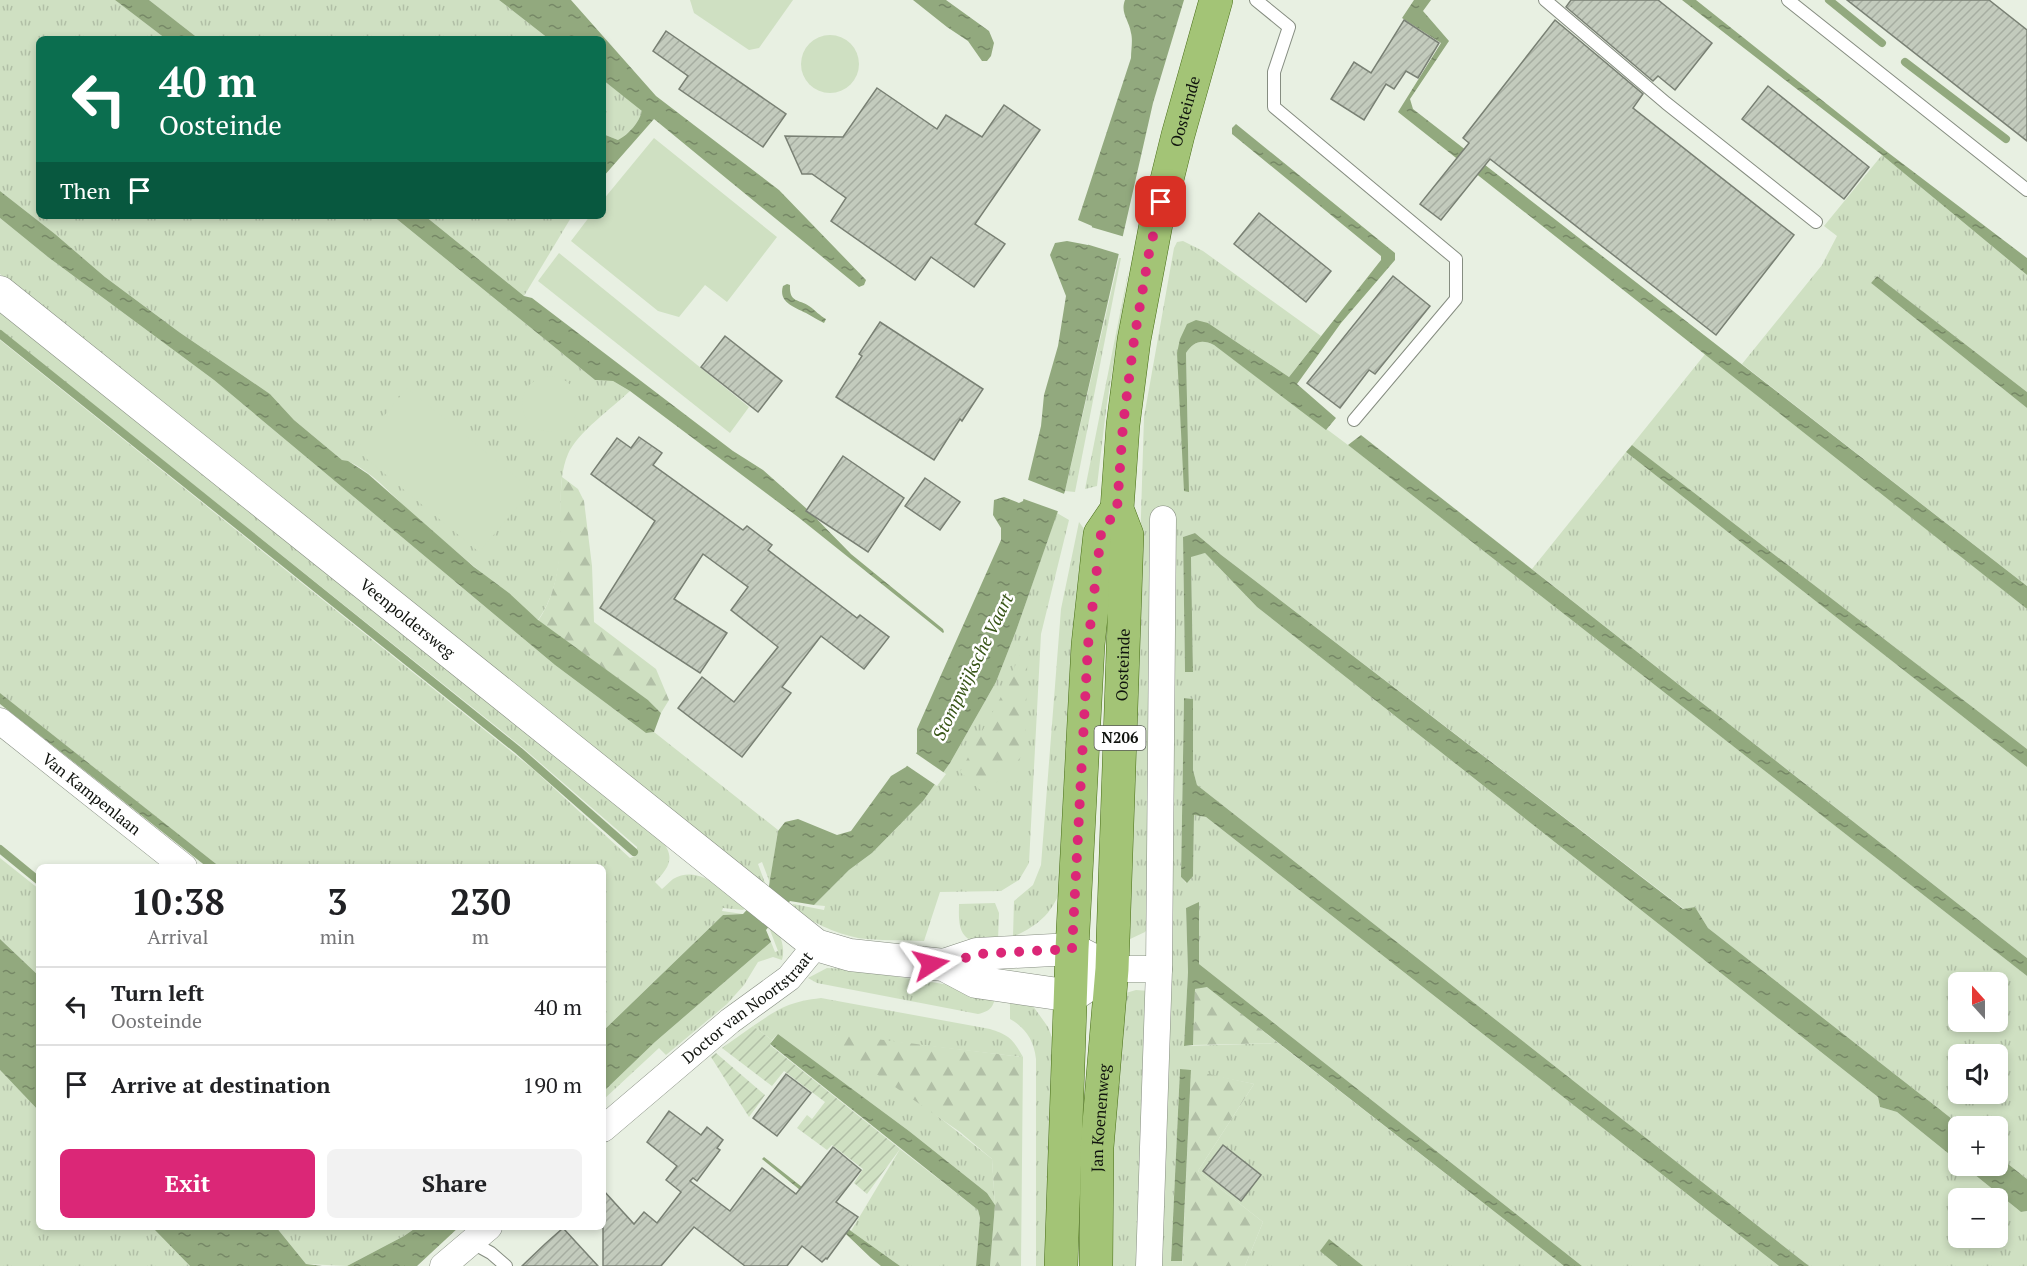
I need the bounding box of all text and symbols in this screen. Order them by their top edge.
text: 40 m [159,53,257,109]
icon: left [60,60,138,138]
street label: Oosteinde [1164,73,1205,149]
text: Oosteinde [159,107,282,143]
icon: arrive [123,174,156,207]
text: Then [60,176,111,205]
pin [1135,176,1186,227]
icon: arrive [1144,185,1177,218]
street label: Veenpoldersweg [355,573,460,663]
water label: Stompwijksche Vaart [926,588,1018,744]
street label: Oosteinde [1110,628,1135,702]
road number: N206 [1094,726,1146,750]
street label: Van Kampenlaan [38,748,146,840]
text: 10:38 [131,878,225,925]
text: 3 [327,878,348,925]
text: 230 [450,878,511,925]
text: Arrival [147,923,209,950]
text: min [320,923,355,950]
text: m [472,923,489,950]
position arrow [899,932,963,996]
street label: Doctor van Noortstraat [677,946,818,1068]
north arrow [1948,972,2008,1032]
map controls [1948,972,2008,1248]
text: Turn left [111,978,204,1007]
icon: left [60,990,93,1023]
text: 40 m [534,992,582,1021]
text: Oosteinde [111,1007,202,1034]
button: sound [1948,1044,2008,1104]
street label: Jan Koenenweg [1086,1063,1115,1172]
icon: arrive [60,1068,93,1101]
text: Arrive at destination [111,1070,330,1099]
text: 190 m [522,1070,582,1099]
button: + [1948,1116,2008,1176]
button: Exit [60,1149,315,1218]
button: Share [327,1149,582,1218]
button: − [1948,1188,2008,1248]

